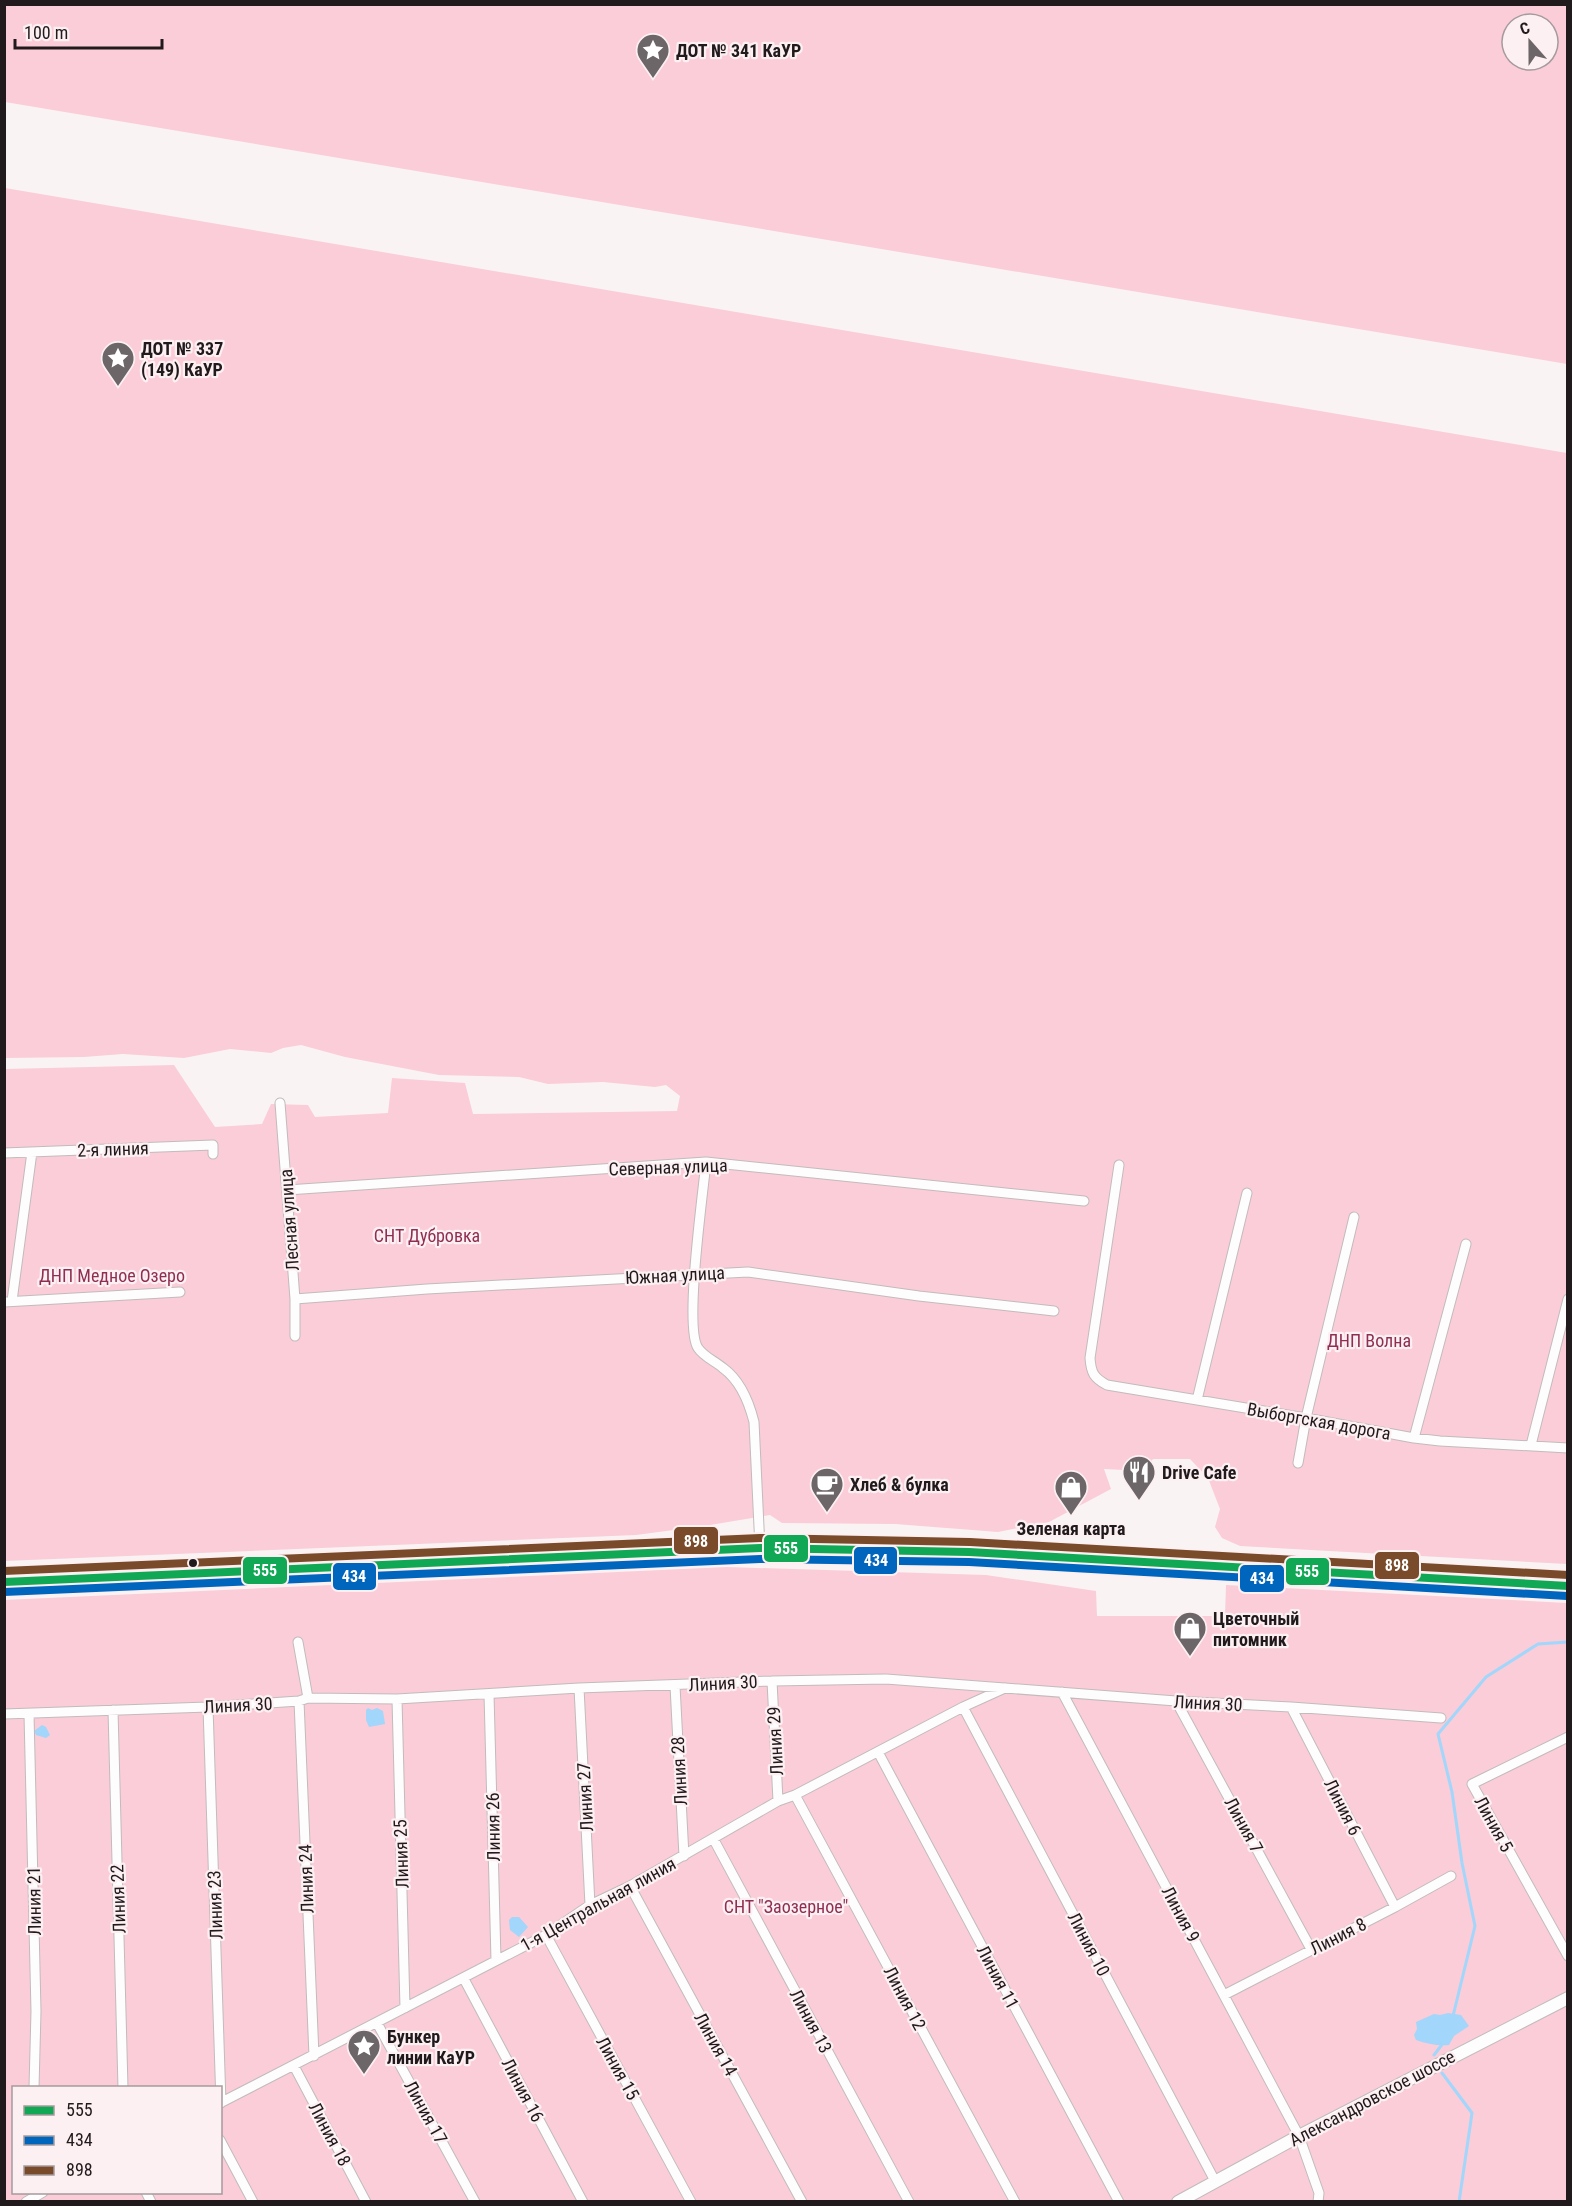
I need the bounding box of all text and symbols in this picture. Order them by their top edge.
scale bar [15,12,162,50]
north arrow [1500,12,1560,72]
text: С [1517,18,1532,39]
text: 100 m [24,22,68,43]
place icon: ДОТ № 341 КаУР [635,32,671,79]
place label: ДОТ № 341 КаУР [676,40,801,61]
place label: ДОТ № 337 (149) КаУР [141,338,223,381]
place icon: ДОТ № 337 (149) КаУР [100,340,136,387]
street label: 2-я линия [77,1137,149,1161]
street label: Северная улица [608,1154,728,1180]
street label: Лесная улица [275,1168,303,1272]
park label: СНТ Дубровка [374,1225,480,1246]
street label: Южная улица [625,1262,725,1288]
park label: ДНП Медное Озеро [39,1265,185,1286]
park label: ДНП Волна [1327,1330,1411,1351]
street label: Выборгская дорога [1246,1398,1392,1444]
restaurant icon: Drive Cafe [1121,1454,1157,1501]
place label: Drive Cafe [1162,1462,1237,1483]
cafe icon: Хлеб & булка [809,1466,845,1513]
shop icon: Зеленая карта [1053,1469,1089,1516]
place label: Хлеб & булка [850,1474,949,1495]
place label: Зеленая карта [1016,1518,1126,1539]
line badge: 898 [673,1526,719,1555]
text: 898 [684,1532,708,1551]
line badge: 555 [763,1534,809,1563]
text: 555 [774,1539,798,1558]
line badge: 434 [853,1546,898,1575]
text: 434 [864,1551,888,1570]
line badge: 898 [1374,1551,1420,1580]
line badge: 555 [242,1556,288,1585]
text: 898 [1385,1556,1409,1575]
unlabelled marker [187,1557,199,1569]
line badge: 555 [1285,1557,1330,1586]
text: 555 [253,1561,277,1580]
line badge: 434 [332,1562,377,1591]
text: 555 [1295,1562,1319,1581]
line badge: 434 [1239,1564,1285,1593]
text: 434 [342,1567,366,1586]
text: 434 [1250,1569,1274,1588]
place label: Цветочный питомник [1213,1608,1299,1650]
shop icon: Цветочный питомник [1172,1610,1208,1657]
street label: Линия 30 [688,1671,758,1695]
street label: Линия 30 [1173,1691,1243,1715]
street label: Линия 30 [203,1693,273,1717]
street label: Линия 29 [763,1706,787,1776]
street label: Линия 28 [667,1736,691,1806]
street label: Линия 27 [573,1762,597,1832]
street label: Линия 6 [1320,1775,1366,1839]
street label: Линия 26 [482,1792,504,1862]
street label: Линия 5 [1470,1793,1518,1856]
street label: Линия 7 [1220,1794,1268,1857]
street label: Линия 25 [389,1819,413,1889]
street label: Линия 24 [294,1844,318,1914]
street label: 1-я Центральная линия [517,1853,679,1955]
street label: Линия 22 [106,1864,130,1934]
street label: Линия 21 [23,1866,45,1936]
street label: Линия 23 [203,1870,227,1940]
street label: Линия 9 [1158,1882,1204,1946]
park label: СНТ "Заозерное" [724,1896,848,1917]
street label: Линия 10 [1063,1909,1115,1979]
street label: Линия 8 [1306,1913,1370,1959]
street label: Линия 11 [972,1942,1024,2012]
street label: Линия 12 [879,1963,931,2034]
street label: Линия 13 [785,1986,837,2056]
street label: Линия 14 [690,2009,742,2079]
place label: Бункер линии КаУР [387,2026,475,2068]
place icon: Бункер линии КаУР [346,2028,382,2075]
street label: Линия 15 [592,2033,644,2103]
street label: Александровское шоссе [1286,2045,1458,2151]
street label: Линия 16 [497,2055,549,2125]
street label: Линия 17 [400,2077,452,2147]
legend [12,2086,222,2194]
text: 555 [66,2099,93,2120]
street label: Линия 18 [304,2099,356,2169]
text: 434 [66,2129,93,2150]
text: 898 [66,2159,93,2180]

